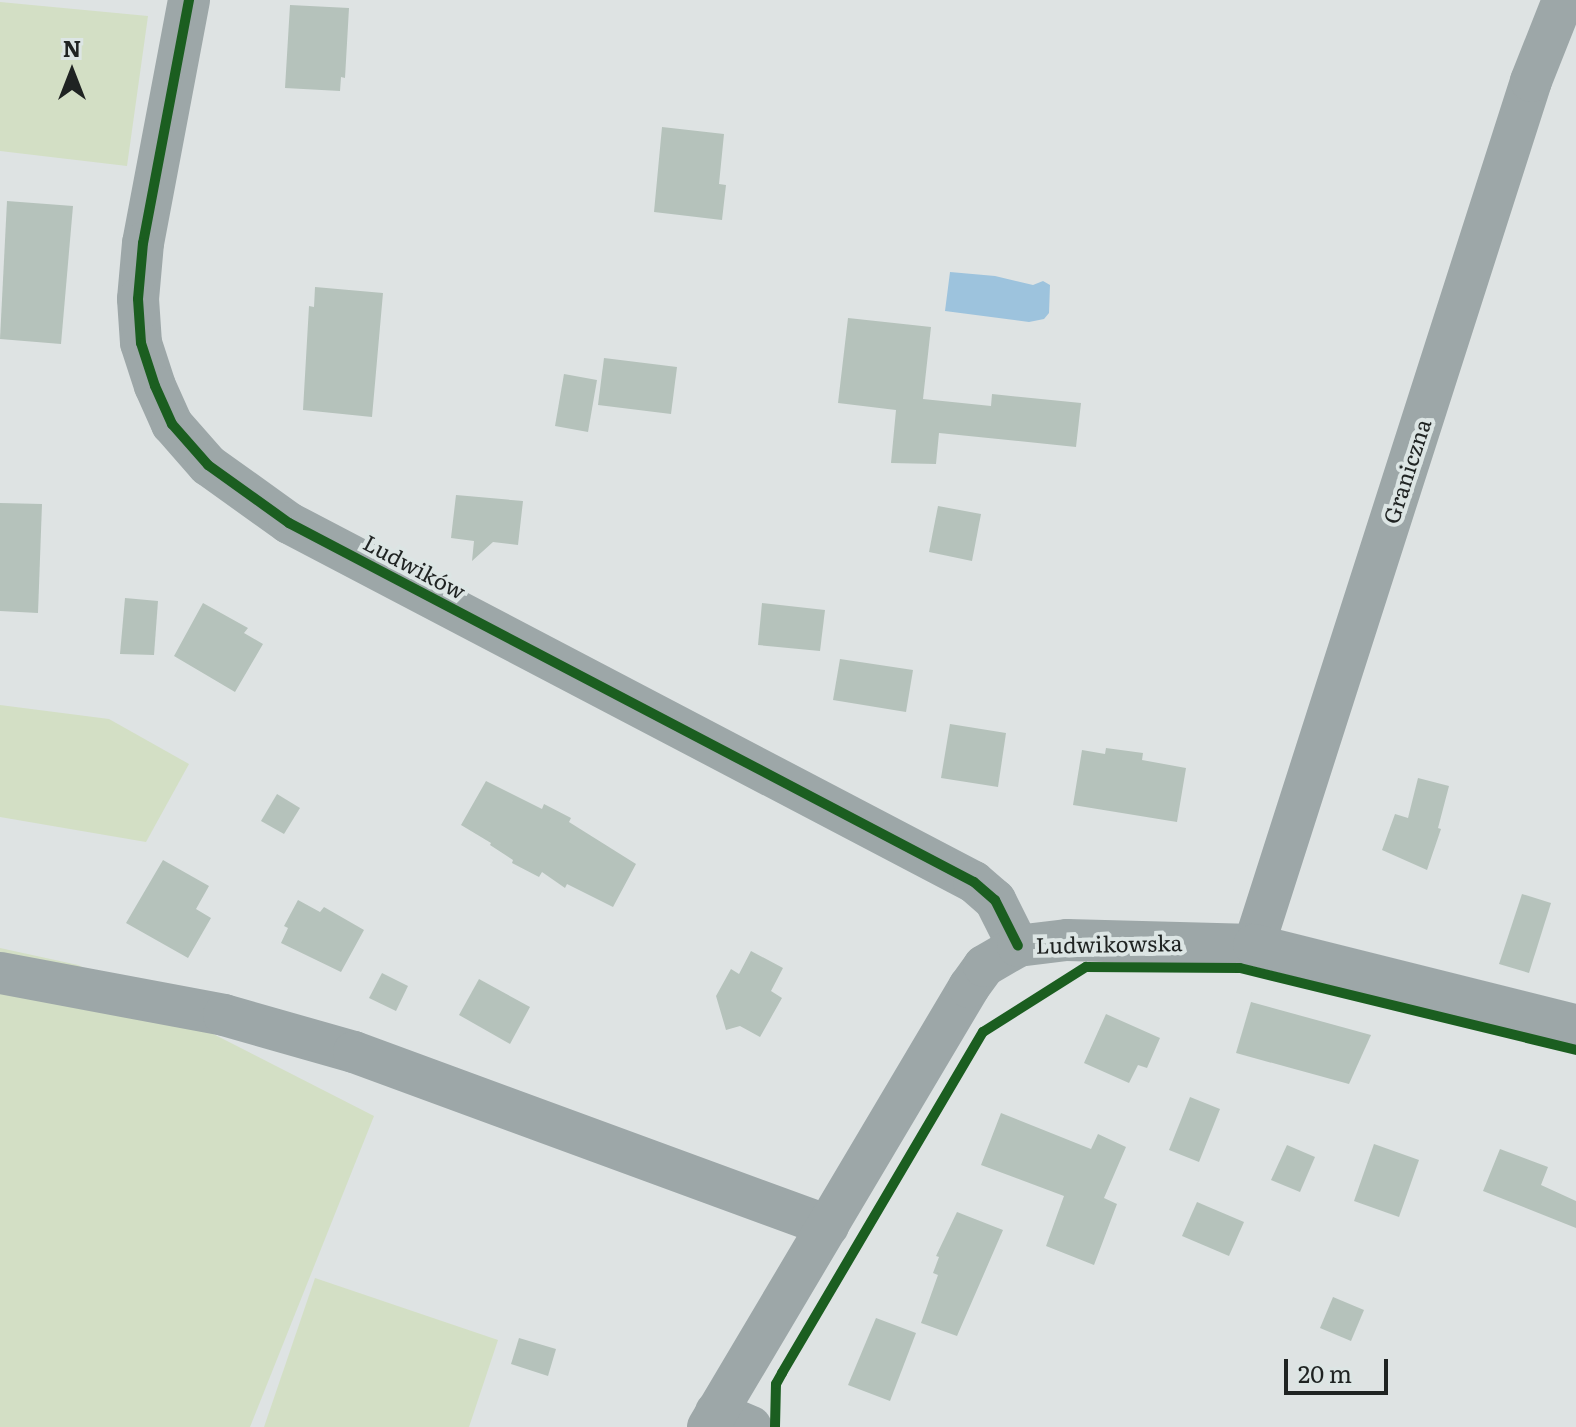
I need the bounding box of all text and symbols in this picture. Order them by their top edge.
text: N [63,31,81,64]
north arrow [32,32,112,112]
street label: Graniczna [1377,415,1435,527]
street label: Ludwików [360,528,470,604]
street label: Ludwikowska [1035,929,1183,957]
scale bar [1288,1343,1392,1393]
text: 20 m [1298,1355,1352,1390]

